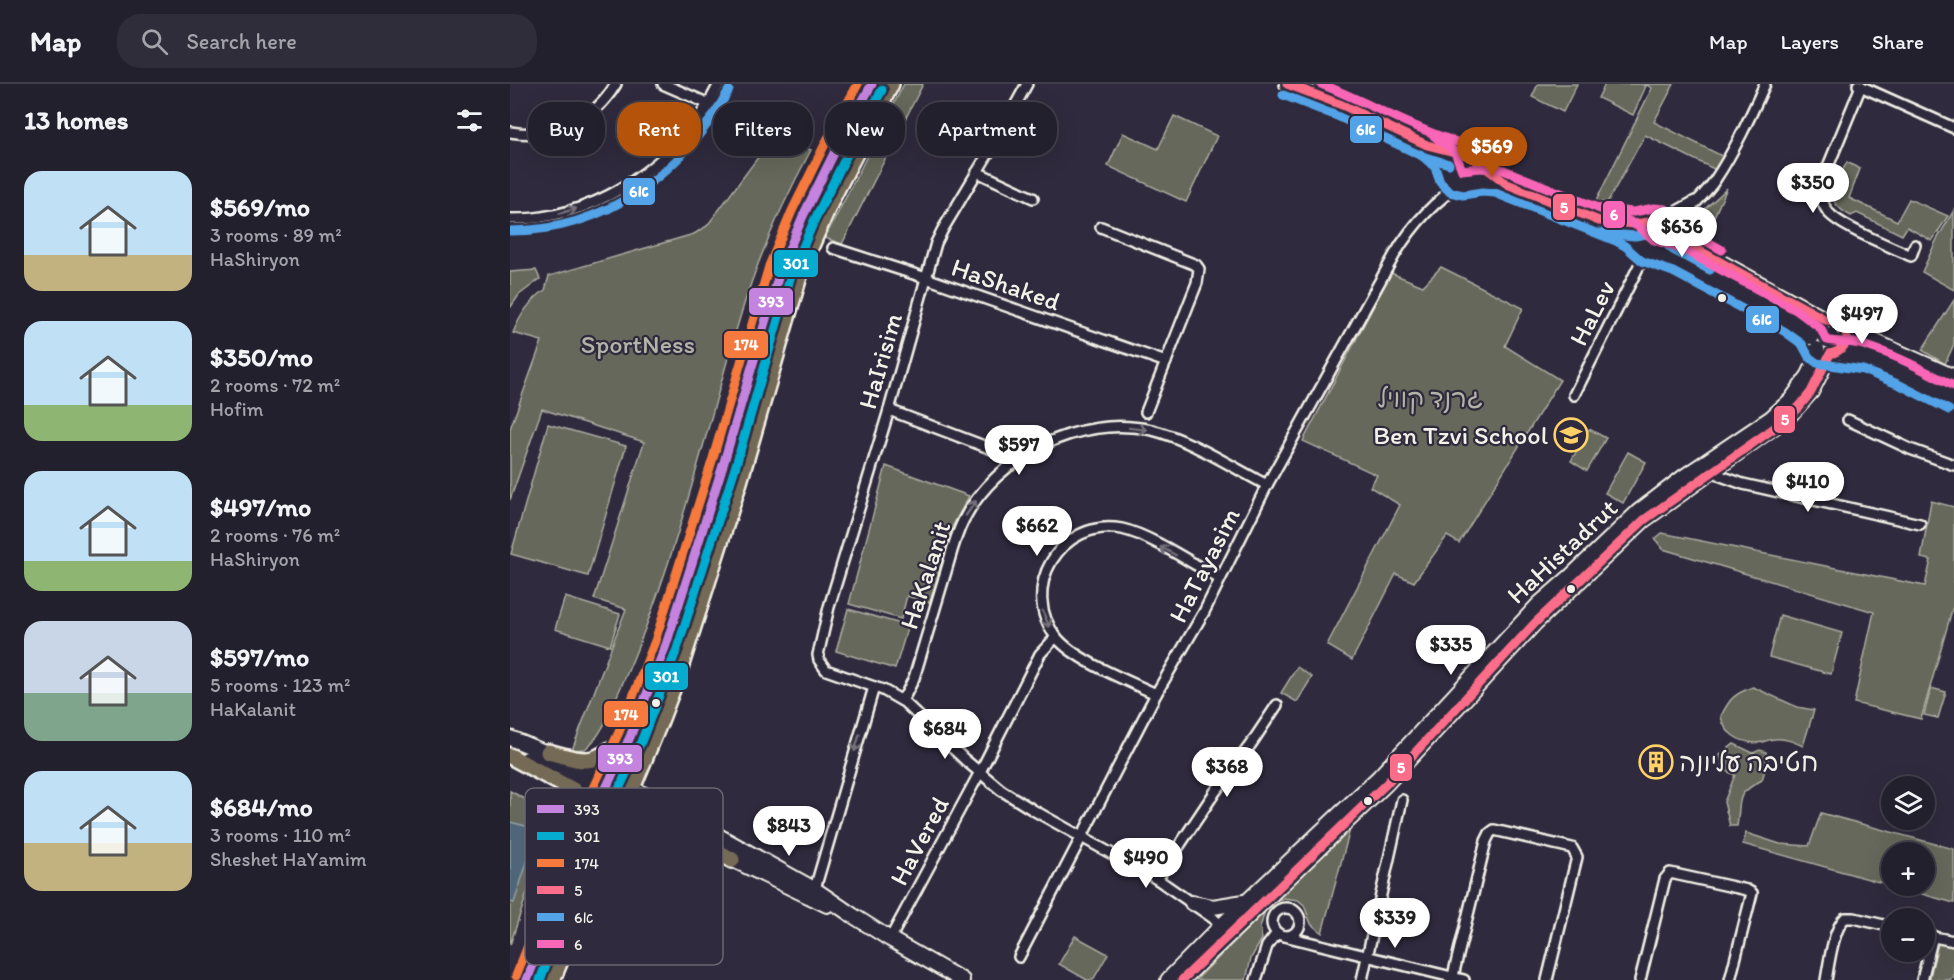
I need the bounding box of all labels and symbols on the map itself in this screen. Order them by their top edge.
line badge: 6א [1349,115,1383,144]
text: 6א [1356,120,1376,139]
pin: $569 [1456,127,1528,178]
pin: $350 [1777,163,1849,214]
line badge: 6א [622,177,656,206]
text: 6א [629,182,649,201]
line badge: 5 [1552,193,1576,221]
text: 5 [1560,198,1569,217]
line badge: 6 [1602,200,1626,229]
one-way arrow [558,205,577,216]
text: 6 [1610,205,1619,224]
pin: $636 [1646,207,1718,258]
line badge: 301 [773,249,819,278]
street label: HaShaked [947,250,1065,318]
text: 301 [783,254,810,273]
street label: HaLev [1562,275,1622,351]
line badge: 393 [748,287,794,316]
text: 393 [758,292,784,311]
unlabelled marker [1716,292,1728,304]
pin: $497 [1826,294,1898,345]
line badge: 6א [1745,305,1780,334]
street label: HaIrisim [851,309,909,413]
text: 6א [1752,310,1772,329]
park label: SportNess [581,328,695,360]
line badge: 174 [723,330,769,359]
text: 174 [734,335,759,354]
park label: גרנד קוויל [1377,382,1483,415]
line badge: 5 [1773,405,1796,434]
text: 5 [1781,410,1790,429]
school or university icon: Ben Tzvi School [1553,417,1589,453]
place label: Ben Tzvi School [1373,419,1548,451]
one-way arrow [1128,423,1148,434]
pin: $597 [983,425,1055,476]
pin: $410 [1772,462,1844,513]
street label: HaHistadrut [1500,492,1624,610]
one-way arrow [965,501,977,517]
street label: HaTayasim [1161,502,1247,628]
pin: $662 [1001,506,1073,557]
street label: HaKalanit [893,517,958,633]
one-way arrow [1160,545,1178,556]
unlabelled marker [1565,583,1577,595]
one-way arrow [1041,610,1052,628]
pin: $335 [1415,625,1487,676]
line badge: 301 [644,662,689,691]
text: 301 [653,667,680,686]
unlabelled marker [650,697,662,709]
line badge: 174 [603,700,649,728]
text: 174 [614,705,639,724]
pin: $684 [909,709,981,760]
one-way arrow [851,733,862,752]
line badge: 393 [597,744,643,773]
building icon: חטיבה עליונה [1638,744,1674,780]
place label: חטיבה עליונה [1679,746,1818,778]
pin: $368 [1191,747,1263,798]
text: 393 [607,749,633,768]
line badge: 5 [1389,753,1413,782]
text: 5 [1397,758,1406,777]
legend [525,788,723,965]
street label: HaVered [882,791,956,891]
unlabelled marker [1362,795,1374,807]
text: 393 [574,800,600,819]
pin: $843 [753,806,825,857]
text: 301 [574,827,601,846]
pin: $490 [1110,838,1182,889]
text: 174 [574,854,599,873]
text: 5 [574,881,582,900]
pin: $339 [1359,898,1431,949]
text: 6א [574,908,593,927]
text: 6 [574,935,582,954]

